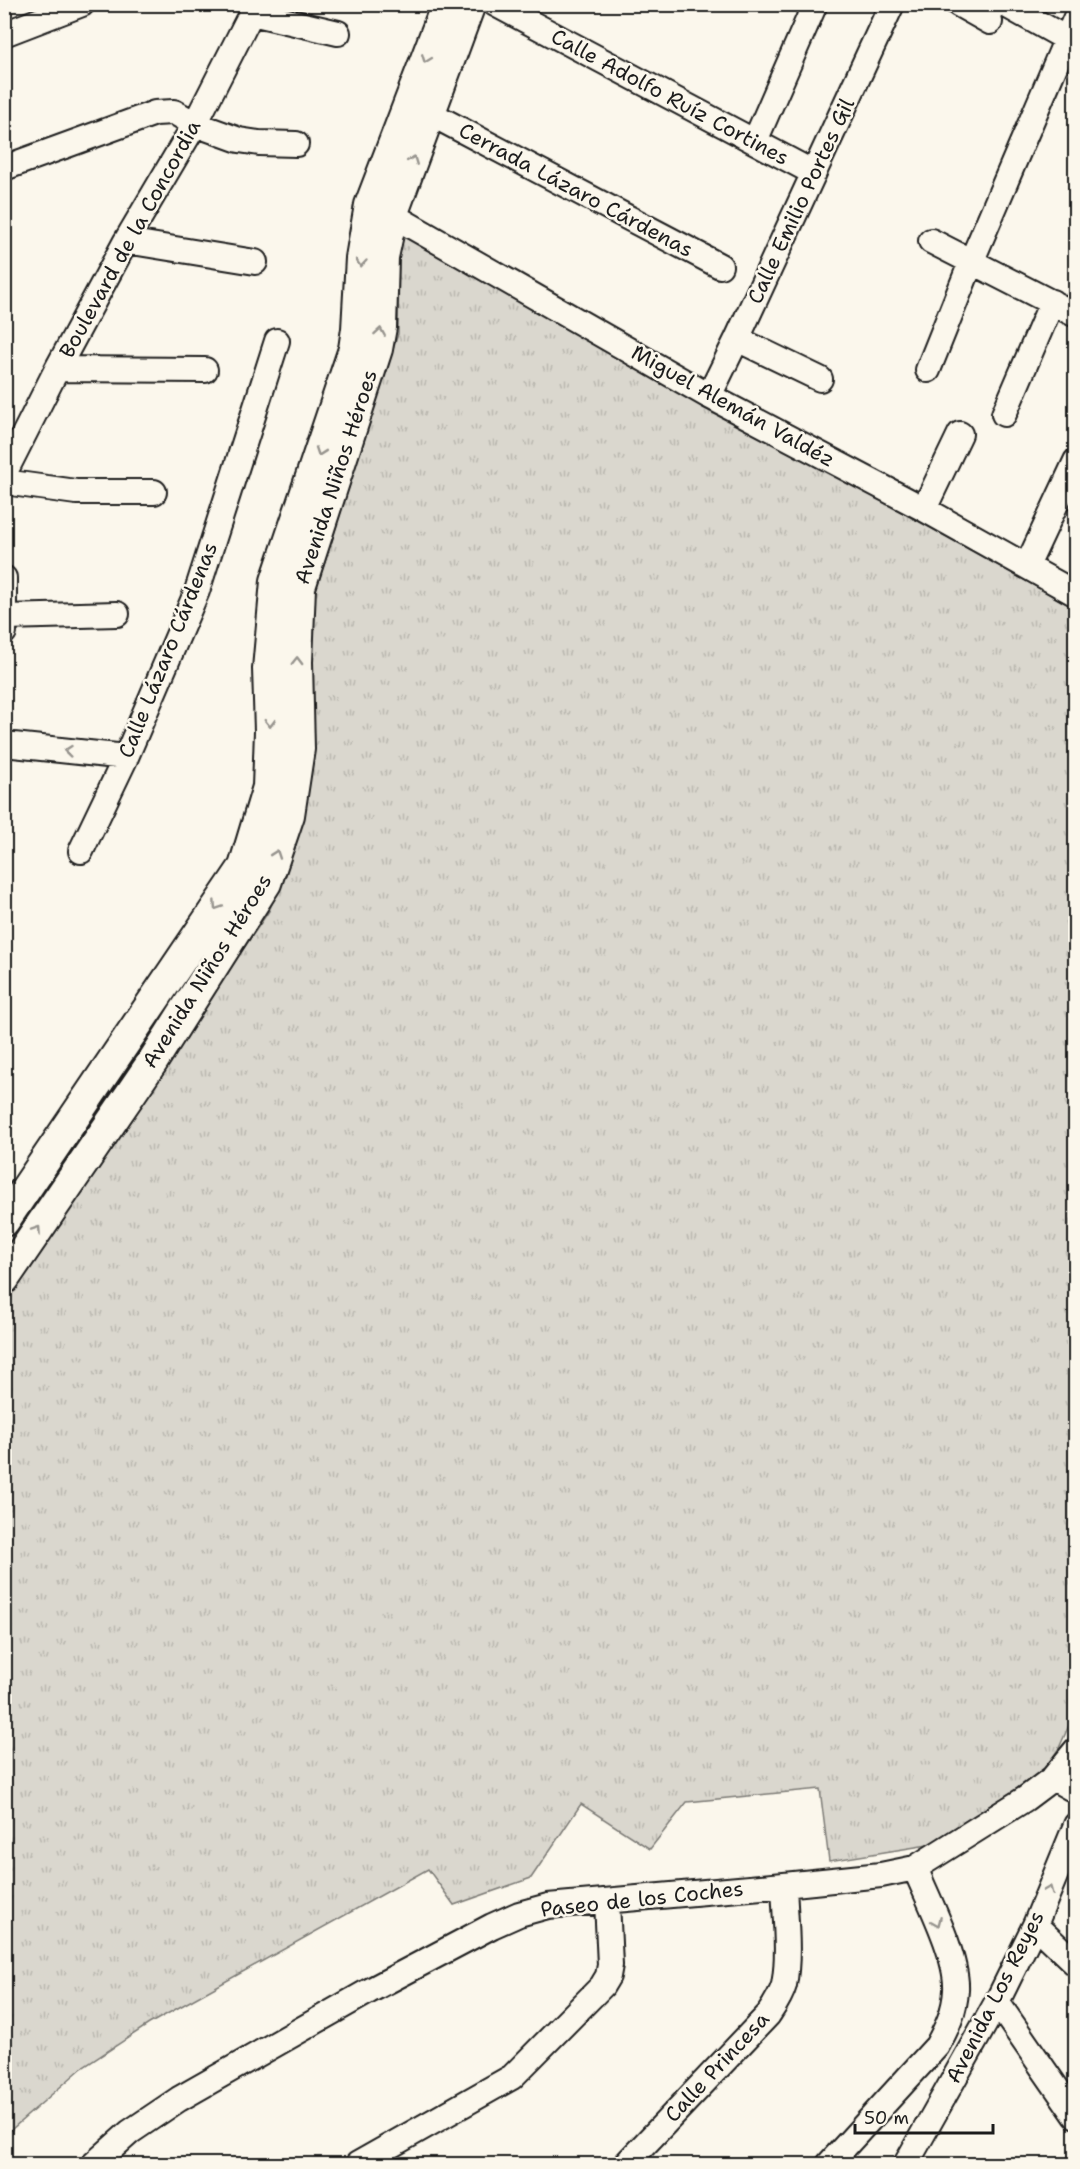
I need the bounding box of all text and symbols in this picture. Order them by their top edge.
street label: Calle Adolfo Ruíz Cortines [546,22,794,172]
one-way arrow [421,53,433,64]
street label: Calle Emilio Portes Gil [741,93,861,308]
street label: Boulevard de la Concordia [53,115,207,363]
street label: Cerrada Lázaro Cárdenas [454,116,698,264]
one-way arrow [406,156,418,167]
one-way arrow [355,258,368,267]
one-way arrow [373,327,386,337]
street label: Miguel Alemán Valdéz [626,338,840,474]
street label: Avenida Niños Héroes [288,366,384,588]
one-way arrow [314,446,327,456]
street label: Calle Lázaro Cárdenas [112,538,224,762]
one-way arrow [291,657,303,666]
one-way arrow [264,719,276,728]
one-way arrow [63,745,72,758]
one-way arrow [268,849,281,859]
street label: Avenida Niños Héroes [136,869,278,1073]
one-way arrow [213,900,224,911]
one-way arrow [30,1226,41,1237]
street label: Paseo de los Coches [539,1874,745,1924]
one-way arrow [1042,1885,1054,1896]
street label: Avenida Los Reyes [939,1906,1051,2088]
one-way arrow [930,1915,942,1926]
street label: Calle Princesa [659,2006,775,2128]
scale bar [855,2097,993,2135]
text: 50 m [864,2106,909,2130]

